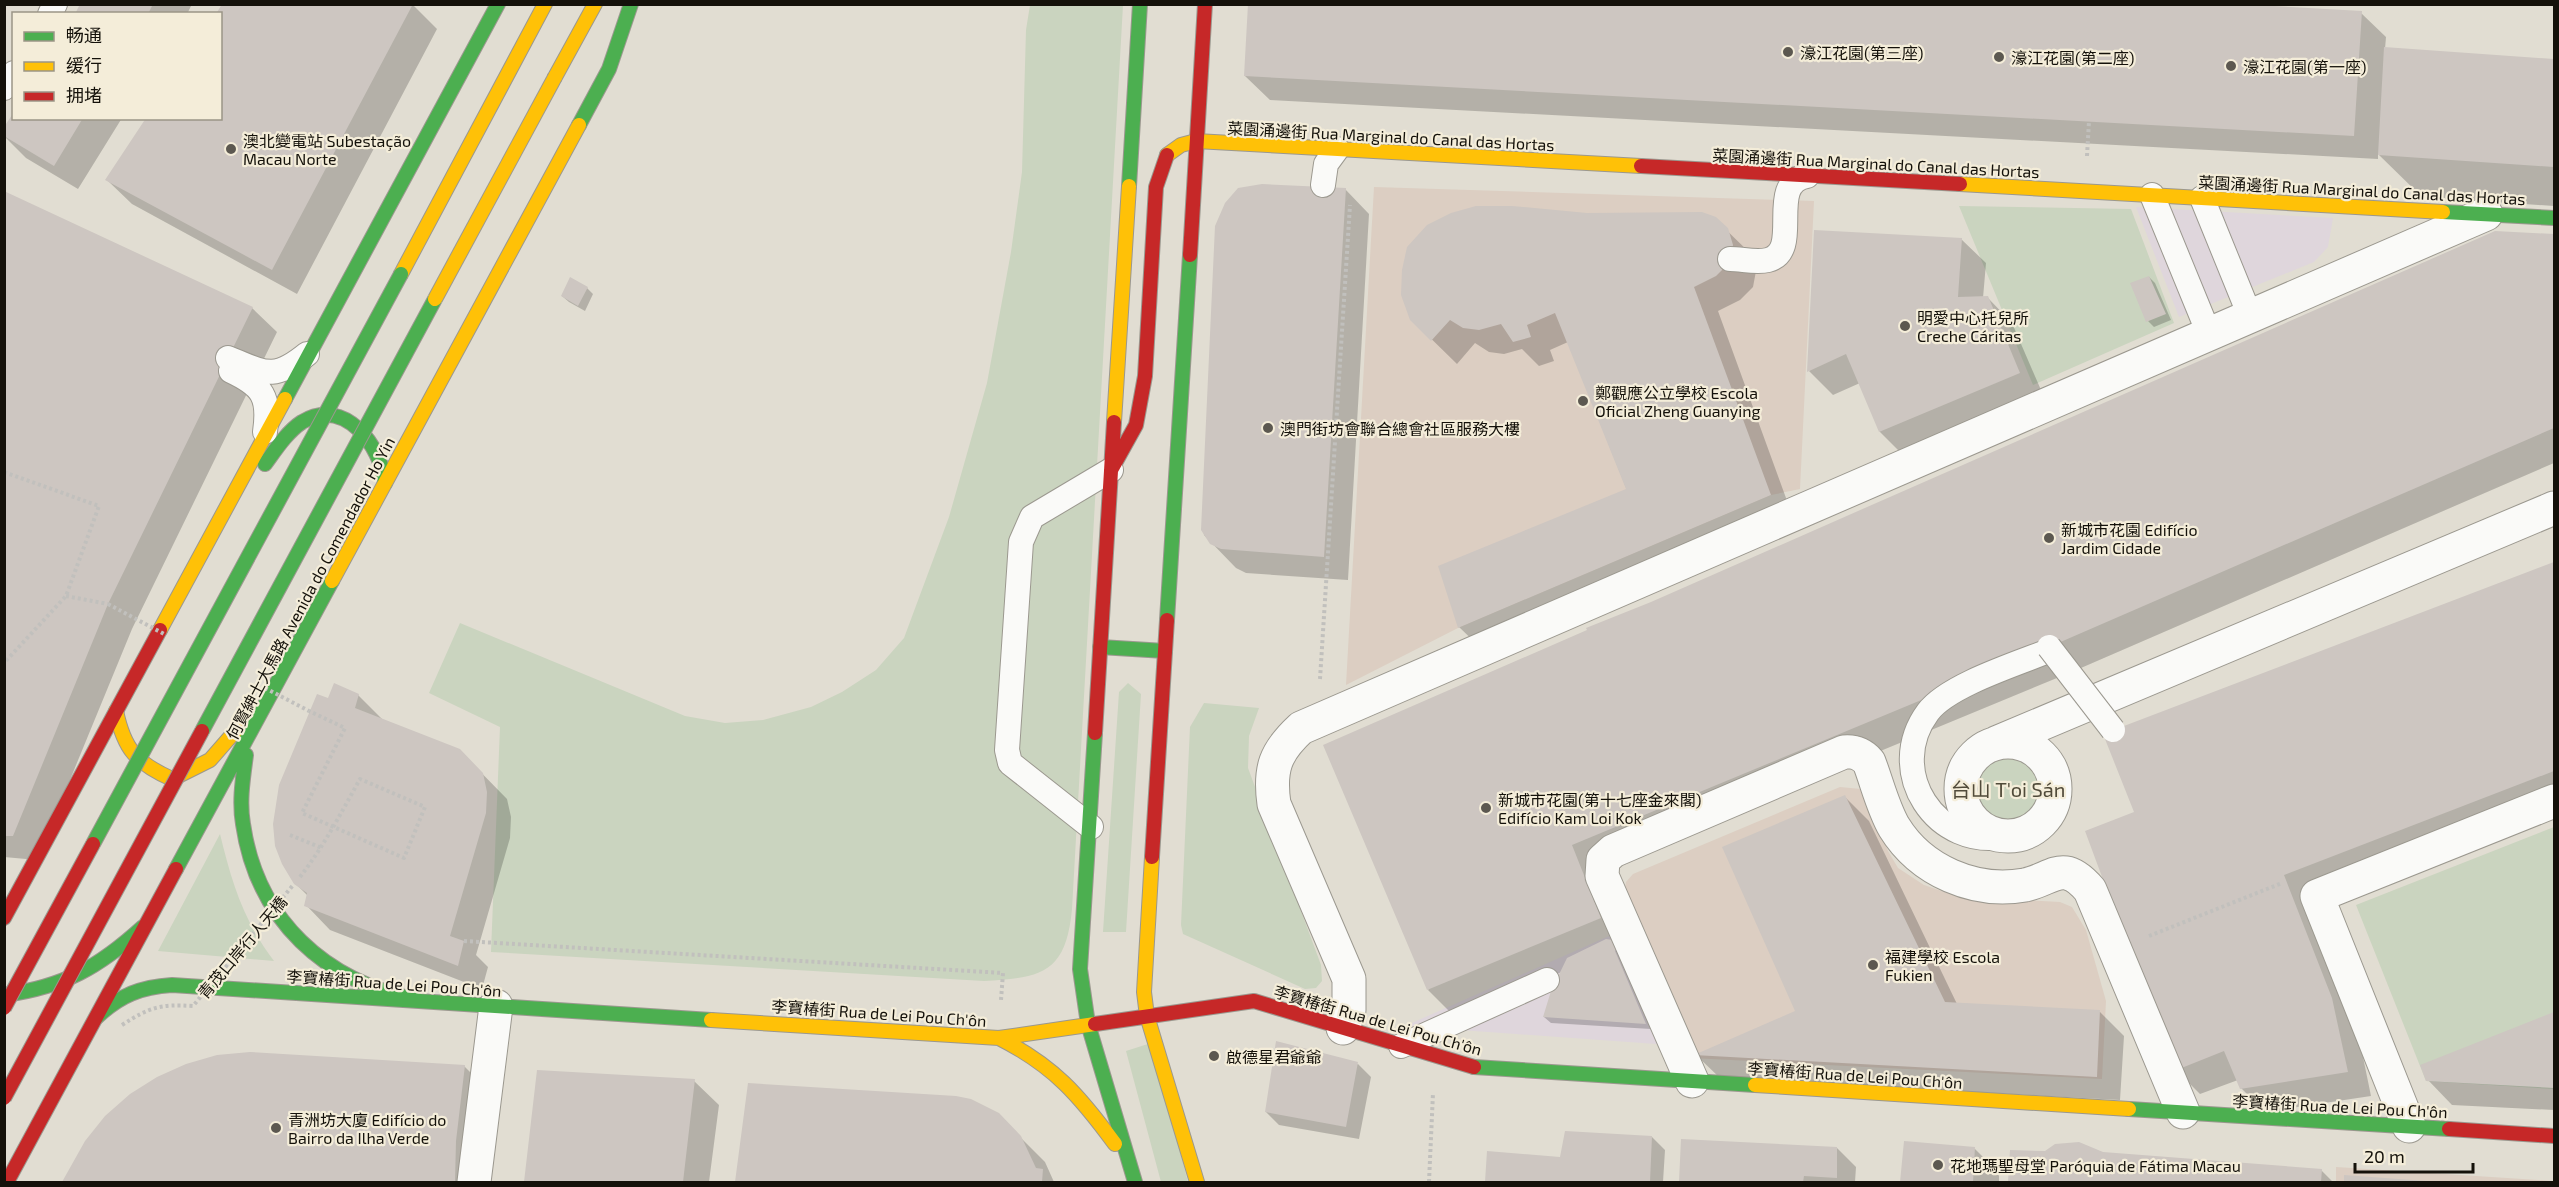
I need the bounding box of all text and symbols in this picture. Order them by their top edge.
legend [12,12,222,120]
text: 畅通 [66,24,102,46]
place label: 濠江花園(第三座) [1800,43,1924,62]
marker: 濠江花園(第三座) [1781,45,1795,59]
place label: 濠江花園(第二座) [2011,48,2135,67]
marker: 濠江花園(第二座) [1992,50,2006,64]
text: 缓行 [66,54,102,76]
place label: 濠江花園(第一座) [2243,57,2367,76]
marker: 濠江花園(第一座) [2224,59,2238,73]
text: 拥堵 [66,84,102,106]
street label: 菜園涌邊街 Rua Marginal do Canal das Hortas [1227,118,1555,154]
place label: 澳北變電站 Subestação Macau Norte [243,131,411,168]
marker: 澳北變電站 Subestação Macau Norte [224,142,238,156]
street label: 菜園涌邊街 Rua Marginal do Canal das Hortas [1712,145,2040,181]
street label: 菜園涌邊街 Rua Marginal do Canal das Hortas [2198,172,2526,208]
place label: 明愛中心托兒所 Creche Cáritas [1917,308,2029,345]
marker: 明愛中心托兒所 Creche Cáritas [1898,319,1912,333]
place label: 鄭觀應公立學校 Escola Oficial Zheng Guanying [1595,383,1761,420]
marker: 鄭觀應公立學校 Escola Oficial Zheng Guanying [1576,394,1590,408]
place label: 澳門街坊會聯合總會社區服務大樓 [1280,419,1520,438]
marker: 澳門街坊會聯合總會社區服務大樓 [1261,421,1275,435]
street label: 何賢紳士大馬路 Avenida do Comendador Ho Yin [222,433,398,743]
place label: 新城市花園 Edifício Jardim Cidade [2061,520,2198,557]
marker: 新城市花園 Edifício Jardim Cidade [2042,531,2056,545]
district label: 台山 T'oi Sán [1951,777,2065,801]
place label: 新城市花園(第十七座金來閣) Edifício Kam Loi Kok [1498,790,1702,827]
marker: 新城市花園(第十七座金來閣) Edifício Kam Loi Kok [1479,801,1493,815]
street label: 青茂口岸行人天橋 [194,892,290,1002]
place label: 福建學校 Escola Fukien [1885,947,2000,984]
marker: 福建學校 Escola Fukien [1866,958,1880,972]
street label: 李寶椿街 Rua de Lei Pou Ch'ôn [286,966,502,1000]
street label: 李寶椿街 Rua de Lei Pou Ch'ôn [1272,981,1484,1059]
street label: 李寶椿街 Rua de Lei Pou Ch'ôn [771,996,987,1030]
place label: 啟德星君爺爺 [1226,1047,1322,1066]
marker: 啟德星君爺爺 [1207,1049,1221,1063]
street label: 李寶椿街 Rua de Lei Pou Ch'ôn [1747,1058,1963,1092]
street label: 李寶椿街 Rua de Lei Pou Ch'ôn [2232,1091,2448,1121]
place label: 青洲坊大廈 Edifício do Bairro da Ilha Verde [288,1110,446,1147]
marker: 青洲坊大廈 Edifício do Bairro da Ilha Verde [269,1121,283,1135]
scale bar [2355,1136,2474,1174]
text: 20 m [2364,1145,2405,1167]
place label: 花地瑪聖母堂 Paróquia de Fátima Macau [1950,1156,2241,1175]
marker: 花地瑪聖母堂 Paróquia de Fátima Macau [1931,1158,1945,1172]

